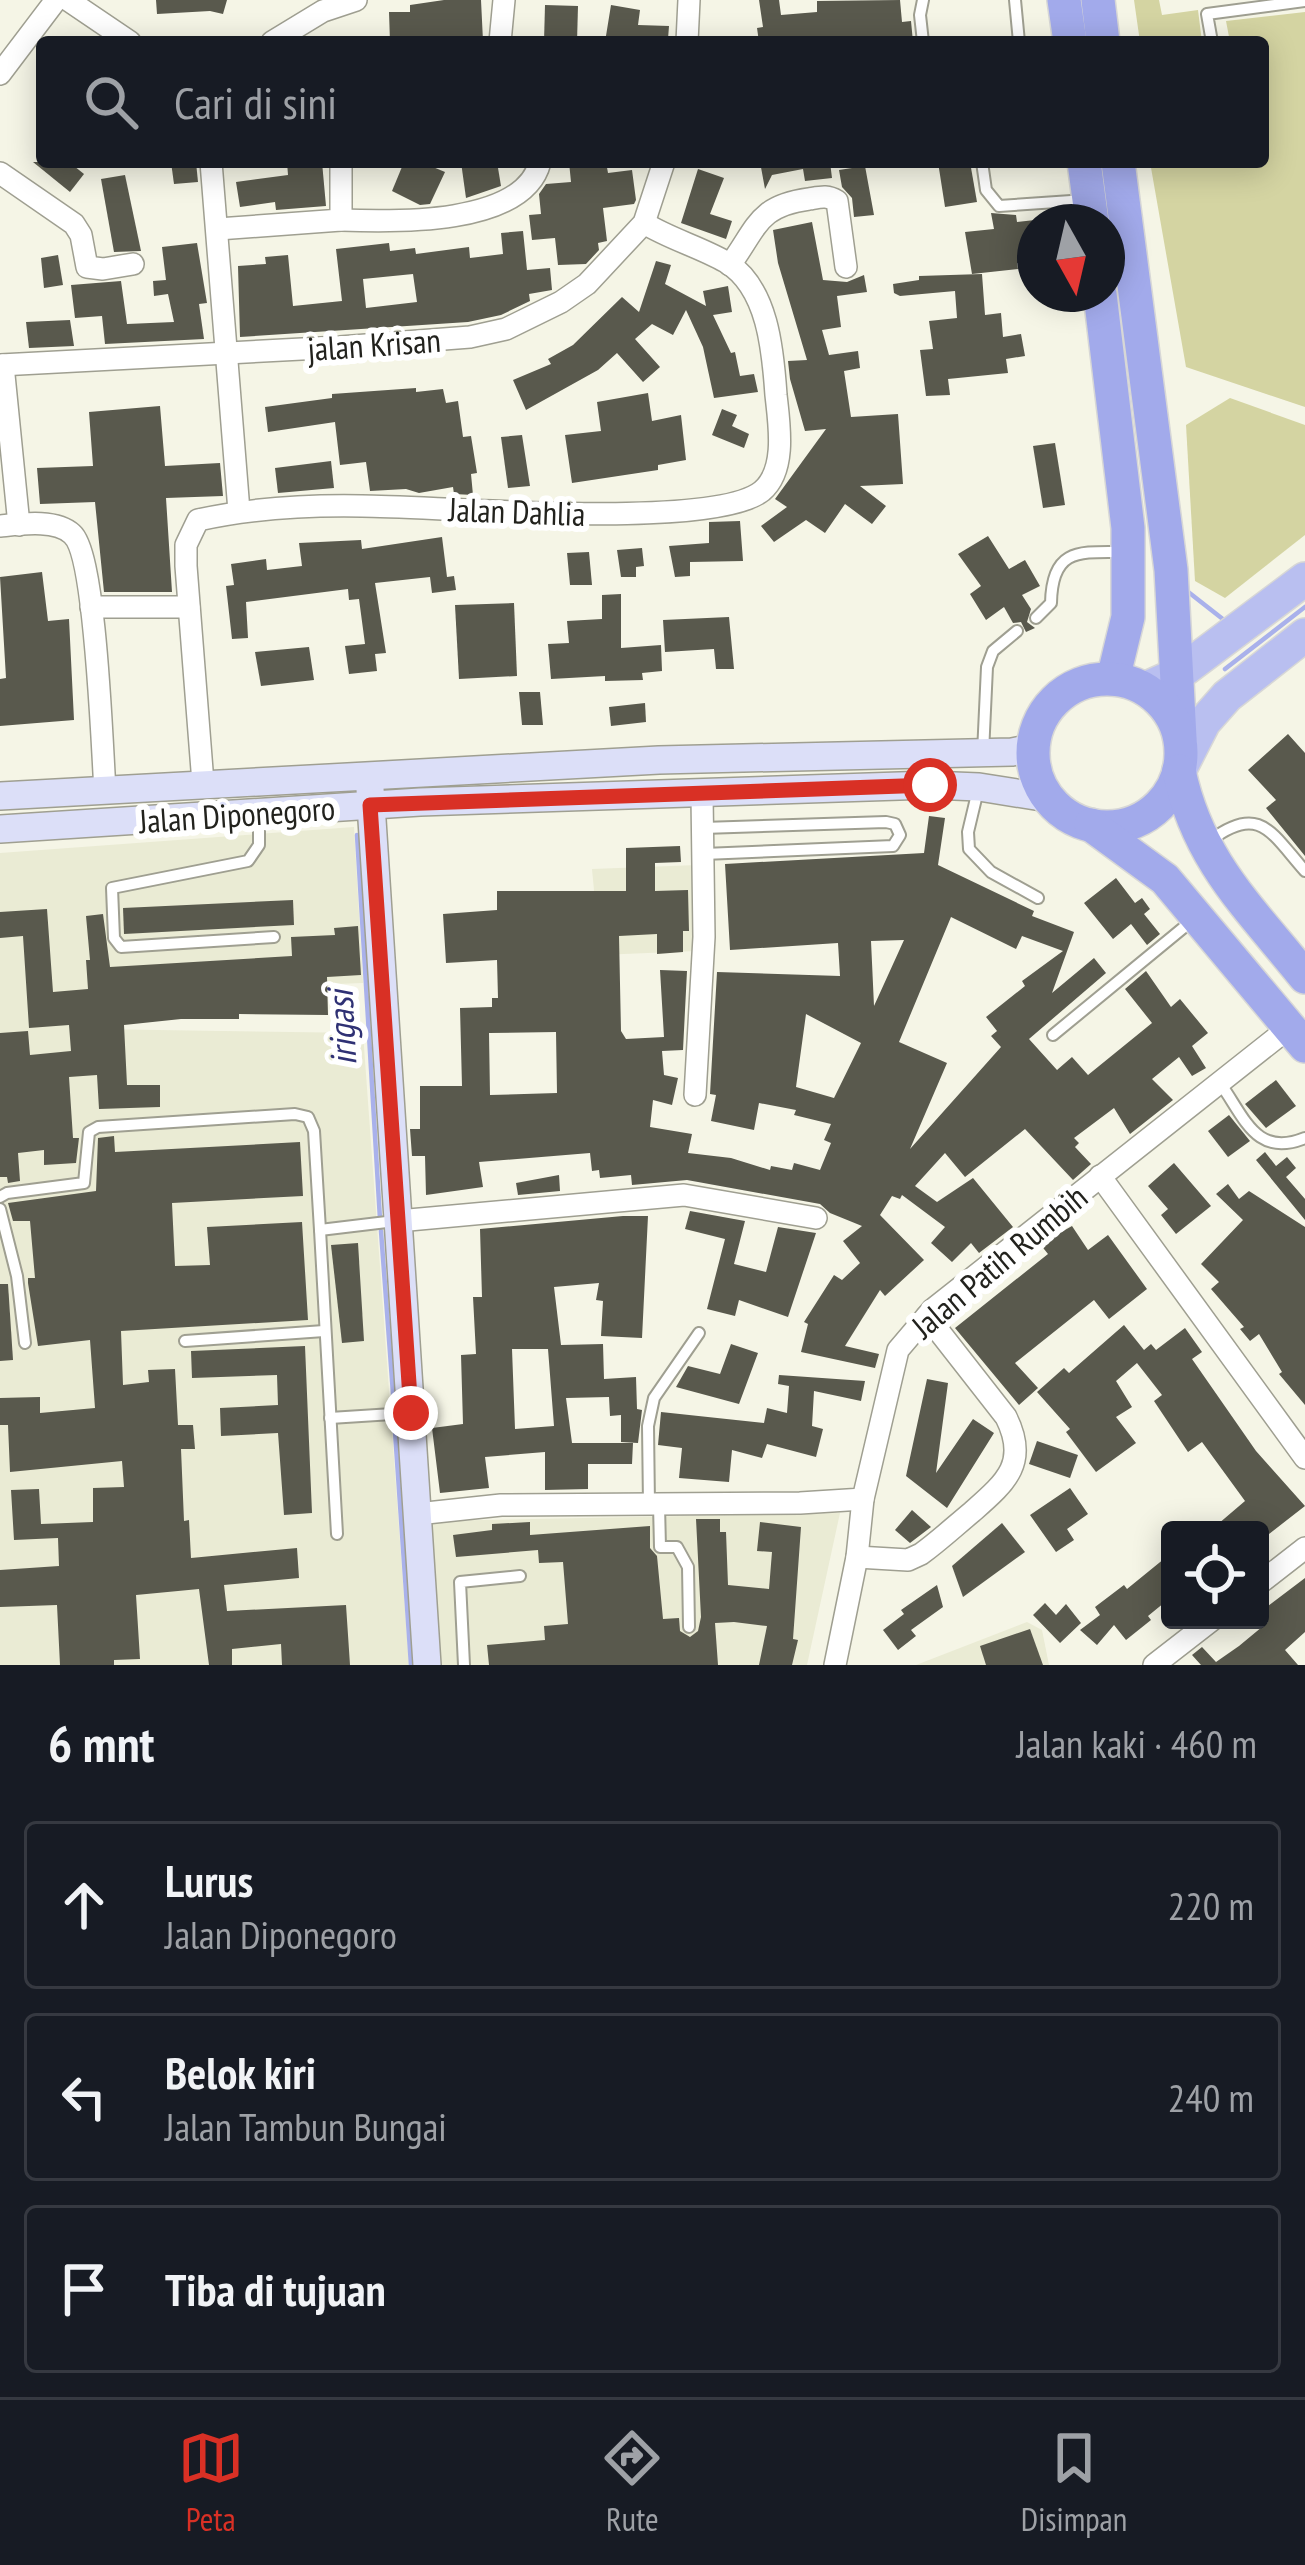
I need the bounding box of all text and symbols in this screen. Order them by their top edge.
search box [36,36,1269,168]
icon: search [78,69,144,135]
text: Cari di sini [174,73,337,131]
north arrow [1017,204,1125,312]
street label: jalan Krisan [306,318,442,370]
street label: Jalan Dahlia [447,487,586,535]
route start [903,758,957,812]
street label: Jalan Diponegoro [137,786,336,842]
water label: irigasi [315,985,366,1067]
street label: Jalan Patih Rumbih [902,1175,1096,1348]
route end [384,1386,438,1440]
map controls [1161,1521,1269,1629]
button: locate [1161,1521,1269,1629]
text: 6 mnt [48,1710,154,1776]
text: Jalan kaki · 460 m [1016,1718,1257,1769]
text: Lurus [165,1851,253,1909]
icon: ahead [51,1872,117,1938]
text: 220 m [1168,1880,1254,1931]
text: Jalan Diponegoro [165,1909,397,1960]
text: Belok kiri [165,2043,316,2101]
icon: left [51,2064,117,2130]
text: 240 m [1168,2072,1254,2123]
text: Jalan Tambun Bungai [165,2101,447,2152]
icon: arrive [51,2256,117,2322]
text: Tiba di tujuan [165,2260,386,2318]
tab: Peta [178,2425,244,2540]
tab: Rute [599,2425,665,2540]
tab: Disimpan [1021,2425,1127,2540]

